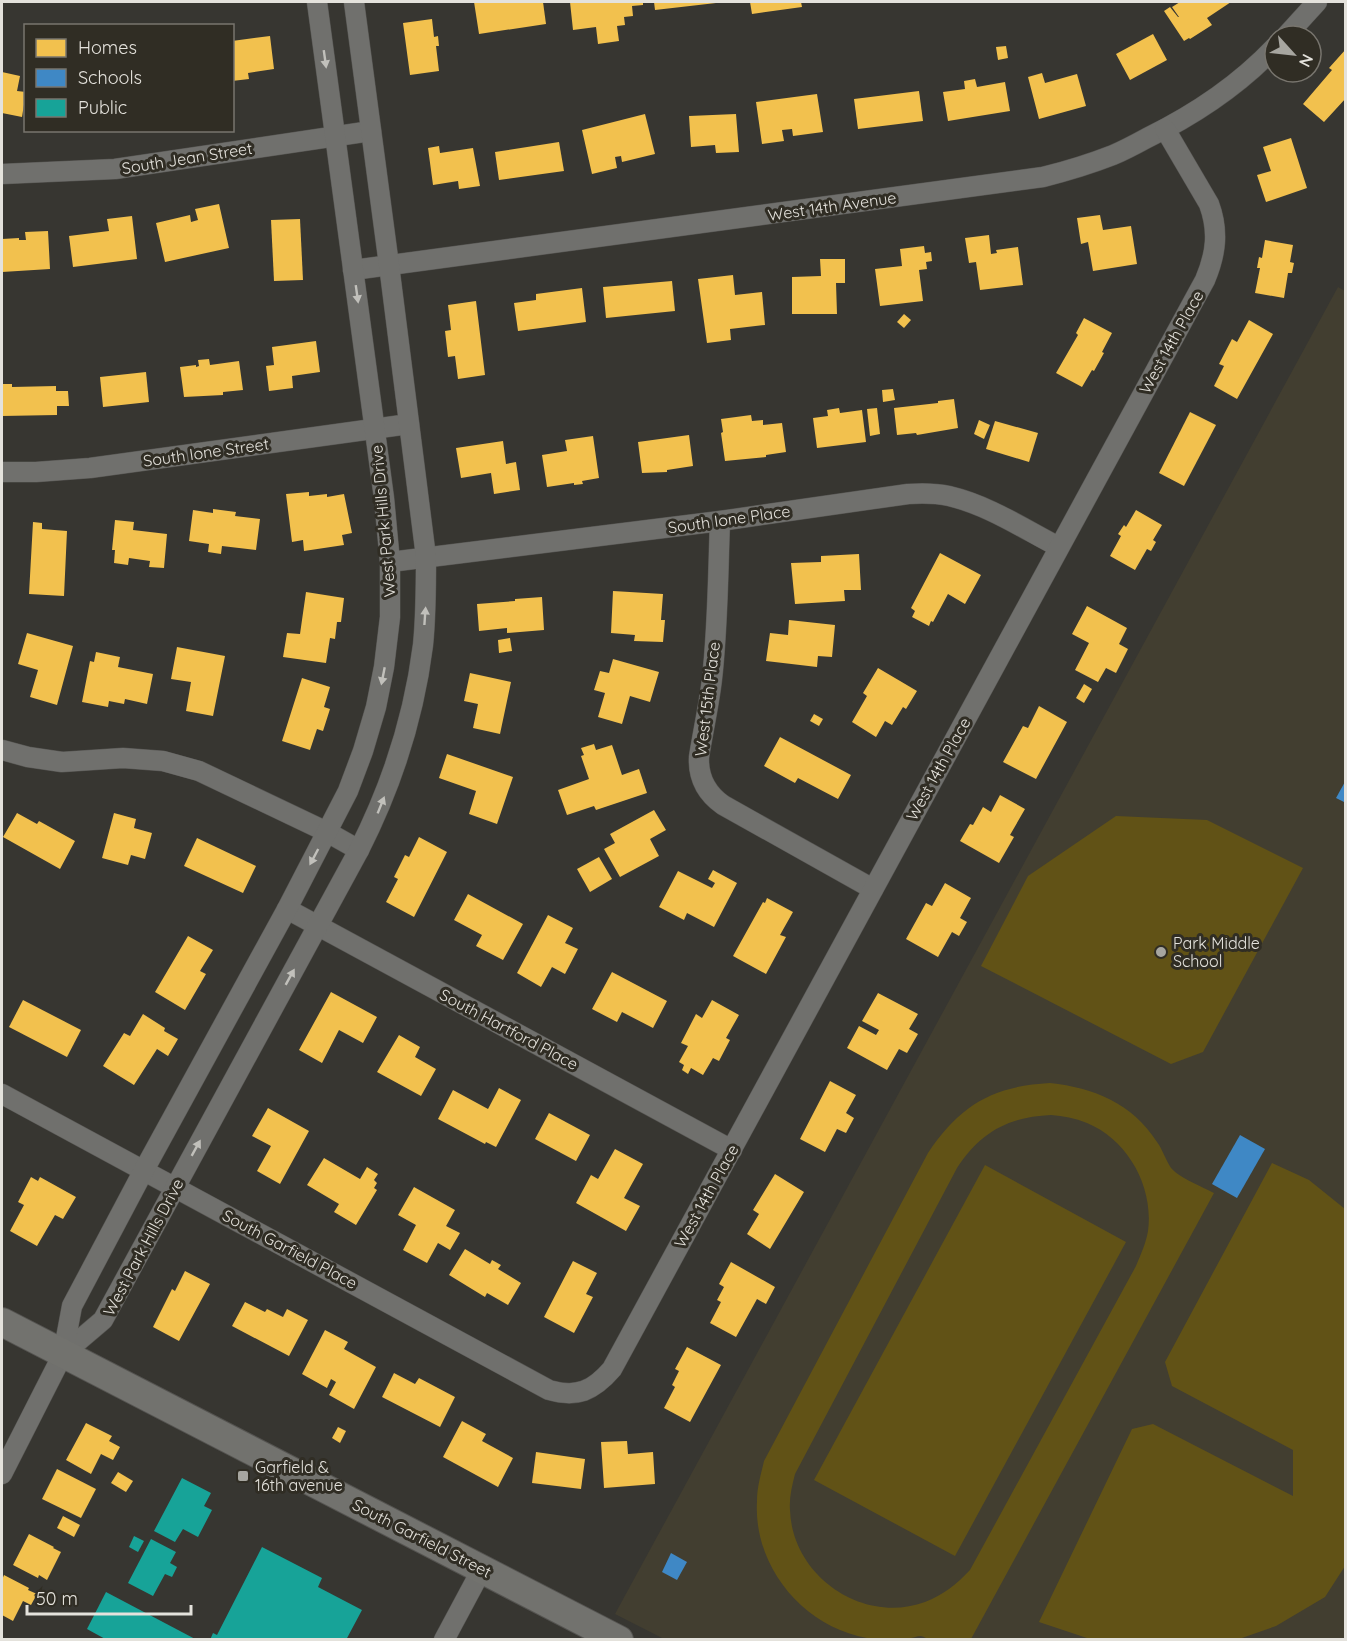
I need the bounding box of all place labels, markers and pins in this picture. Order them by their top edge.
place label: Park Middle School [1173,933,1260,971]
marker: Park Middle School [1154,945,1168,959]
place label: Garfield & 16th avenue [255,1457,343,1495]
marker: Garfield & 16th avenue [236,1469,250,1483]

